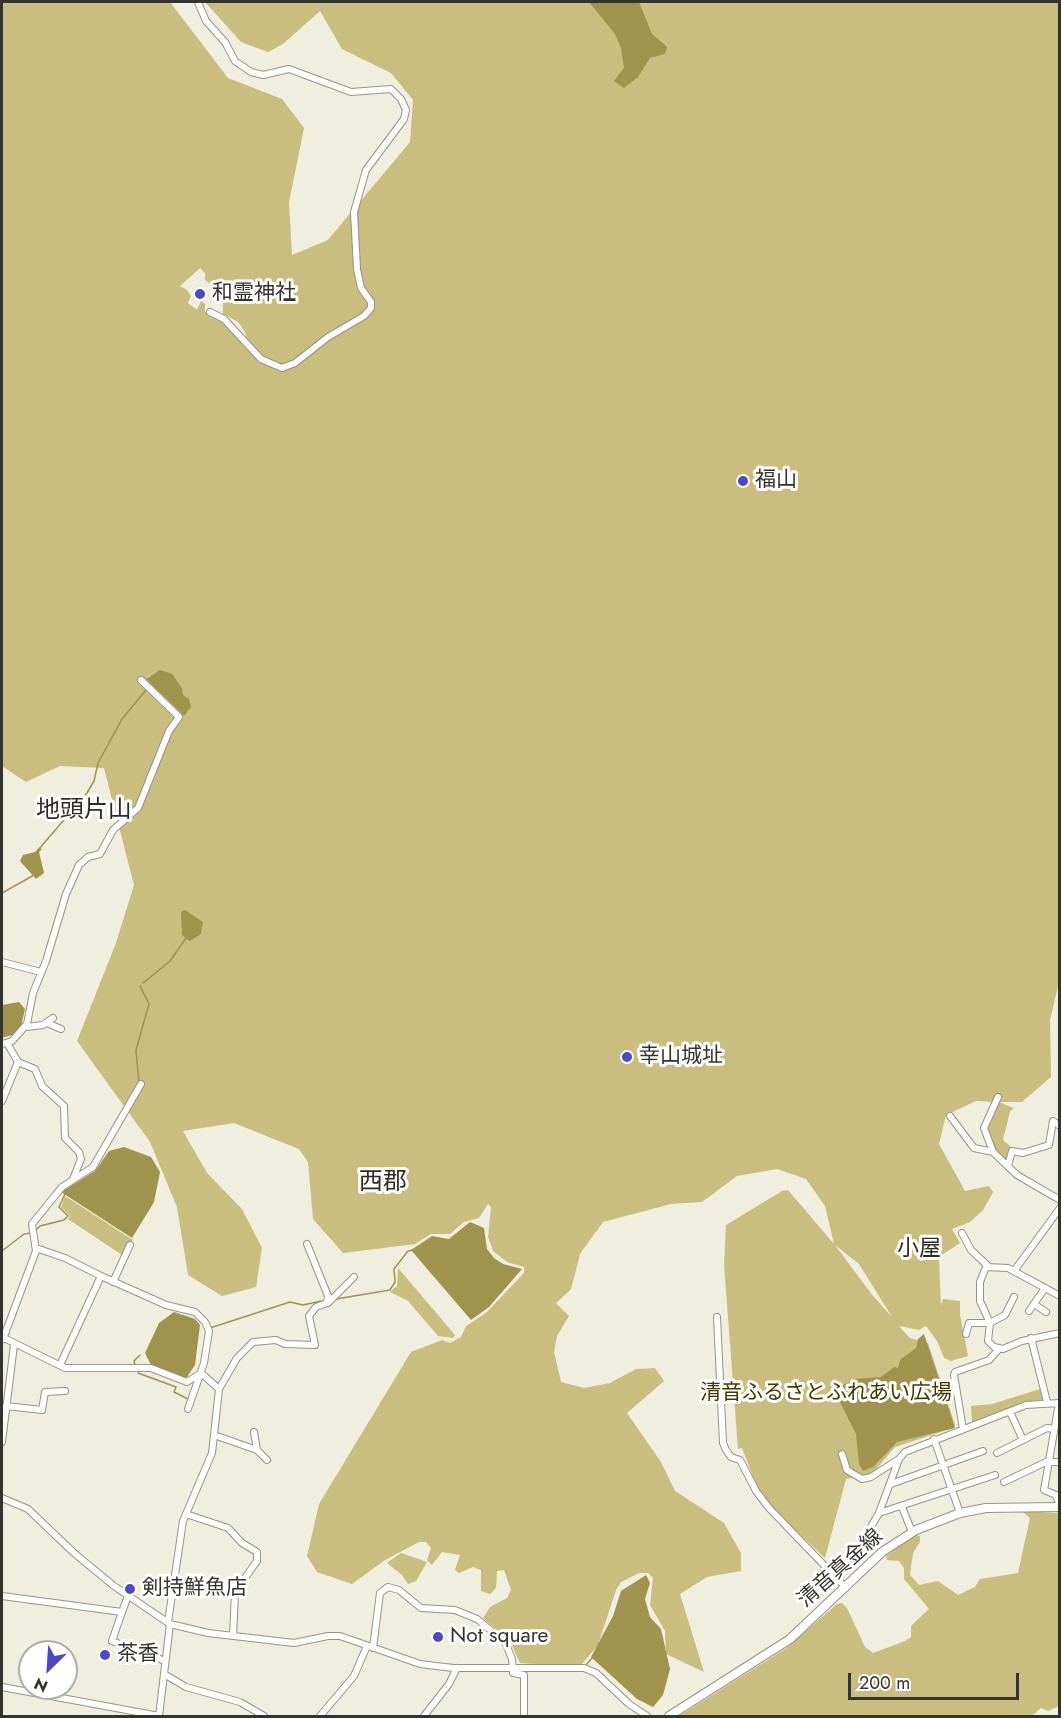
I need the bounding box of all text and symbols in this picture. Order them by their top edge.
place label: 和霊神社 [212,281,296,307]
marker: 和霊神社 [193,287,207,301]
place label: 福山 [755,468,797,494]
marker: 福山 [736,474,750,488]
district label: 地頭片山 [36,797,132,825]
place label: 幸山城址 [639,1044,723,1070]
marker: 幸山城址 [620,1050,634,1064]
district label: 西郡 [359,1169,407,1197]
district label: 小屋 [897,1237,941,1263]
park label: 清音ふるさとふれあい広場 [700,1381,952,1407]
street label: 清音真金線 [794,1525,888,1613]
place label: 剣持鮮魚店 [142,1576,247,1602]
marker: 剣持鮮魚店 [123,1582,137,1596]
place label: Not square [450,1624,548,1650]
marker: Not square [431,1630,445,1644]
north arrow [18,1640,78,1700]
place label: 茶香 [117,1642,159,1668]
marker: 茶香 [98,1648,112,1662]
scale bar [851,1661,1022,1699]
text: 200 m [859,1670,910,1696]
text: N [30,1672,52,1698]

